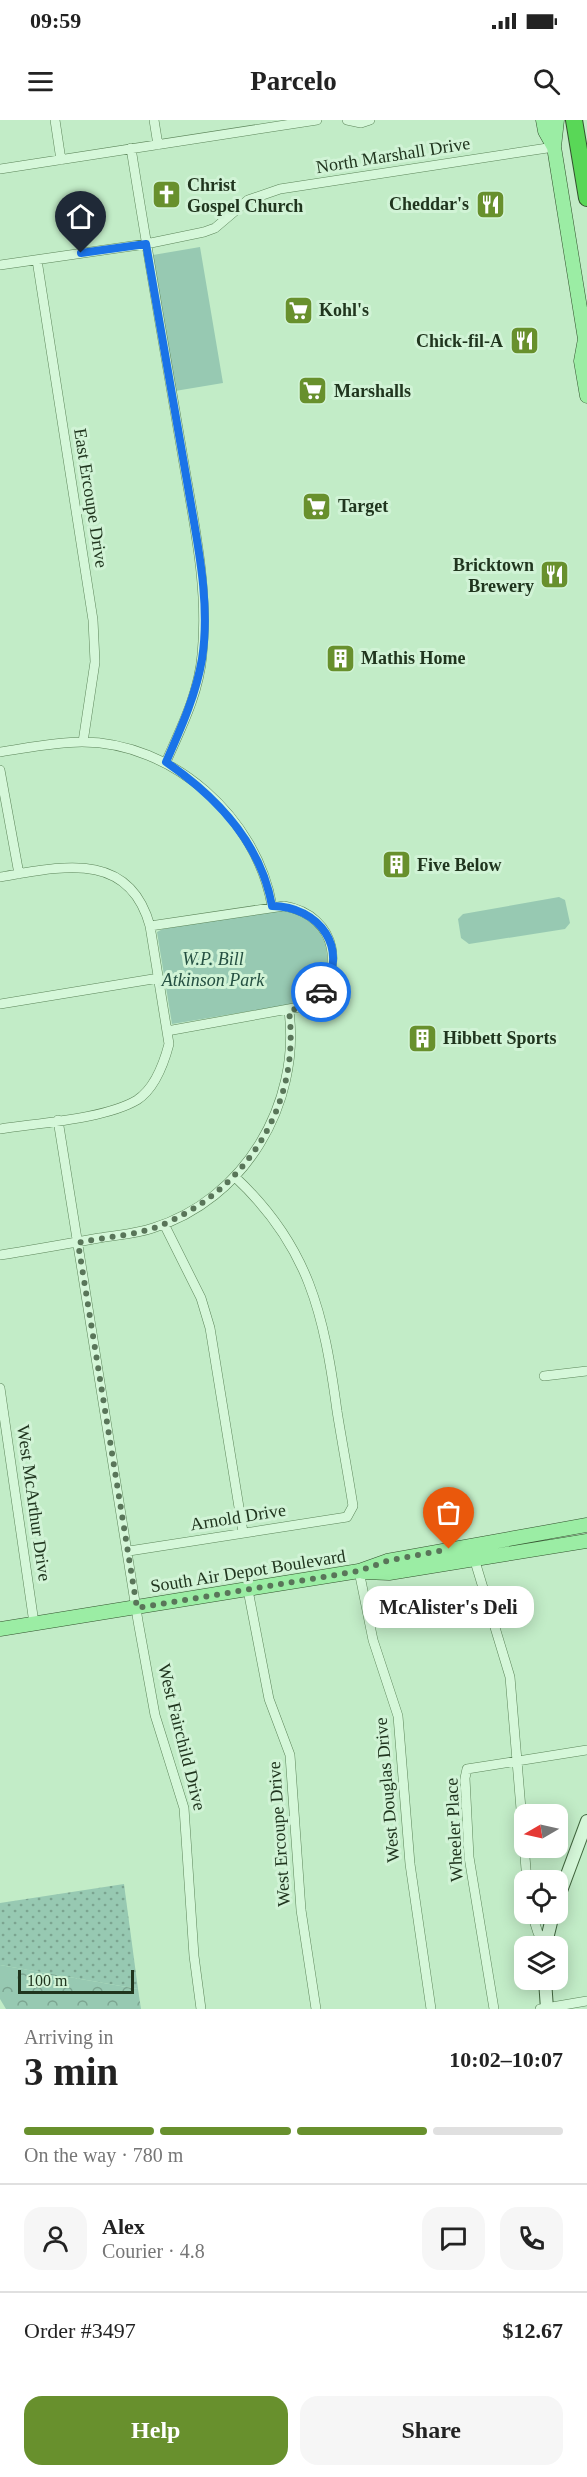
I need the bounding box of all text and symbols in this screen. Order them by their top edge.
text: 09:59 [30,8,81,33]
icon: menu [24,65,57,98]
icon: search [530,65,563,98]
text: Parcelo [250,66,337,96]
street label: North Marshall Drive [314,133,472,177]
place label: Christ Gospel Church [187,175,303,216]
church icon: Christ Gospel Church [150,179,182,211]
restaurant icon: Cheddar's [474,188,506,220]
pin [55,191,106,253]
place label: Cheddar's [389,194,469,214]
icon: home [64,200,97,233]
supermarket icon: Kohl's [282,294,314,326]
place label: Kohl's [319,300,369,320]
restaurant icon: Chick-fil-A [508,325,540,357]
place label: Chick-fil-A [416,331,503,351]
supermarket icon: Marshalls [297,375,329,407]
place label: Marshalls [334,381,411,401]
street label: East Ercoupe Drive [70,427,112,569]
supermarket icon: Target [301,490,333,522]
place label: Target [338,496,388,516]
place label: Bricktown Brewery [453,555,534,596]
restaurant icon: Bricktown Brewery [539,559,571,591]
building icon: Mathis Home [324,642,356,674]
place label: Mathis Home [361,648,465,668]
building icon: Five Below [380,849,412,881]
place label: Five Below [417,855,501,875]
park label: W.P. Bill Atkinson Park [161,949,265,990]
courier [291,962,351,1022]
icon: car [305,976,338,1009]
building icon: Hibbett Sports [406,1022,438,1054]
place label: Hibbett Sports [443,1028,557,1048]
street label: West McArthur Drive [13,1424,55,1582]
pin [423,1487,474,1549]
icon: bag [432,1496,465,1529]
street label: Arnold Drive [189,1500,287,1534]
street label: South Air Depot Boulevard [149,1546,347,1596]
callout: McAlister's Deli [364,1585,534,1627]
text: McAlister's Deli [379,1596,518,1618]
street label: West Fairchild Drive [154,1662,210,1812]
street label: West Douglas Drive [371,1717,403,1863]
street label: West Ercoupe Drive [264,1761,294,1907]
street label: Wheeler Place [441,1777,467,1883]
north arrow [514,1804,568,1858]
map controls [514,1804,568,1990]
button: locate [514,1870,568,1924]
button: layers [514,1936,568,1990]
scale bar [18,1967,134,1994]
text: 100 m [27,1972,67,1989]
text: Arriving in [24,2026,113,2048]
text: 10:02–10:07 [449,2047,563,2072]
text: 3 min [24,2050,118,2093]
text: On the way · 780 m [24,2144,183,2166]
button: person [24,2207,87,2270]
button: chat [422,2207,485,2270]
button: phone [500,2207,563,2270]
text: Alex [102,2214,145,2239]
text: Courier · 4.8 [102,2240,205,2262]
text: Order #3497 [24,2318,136,2343]
text: $12.67 [503,2318,563,2343]
button: Help [24,2396,288,2465]
button: Share [300,2396,563,2465]

